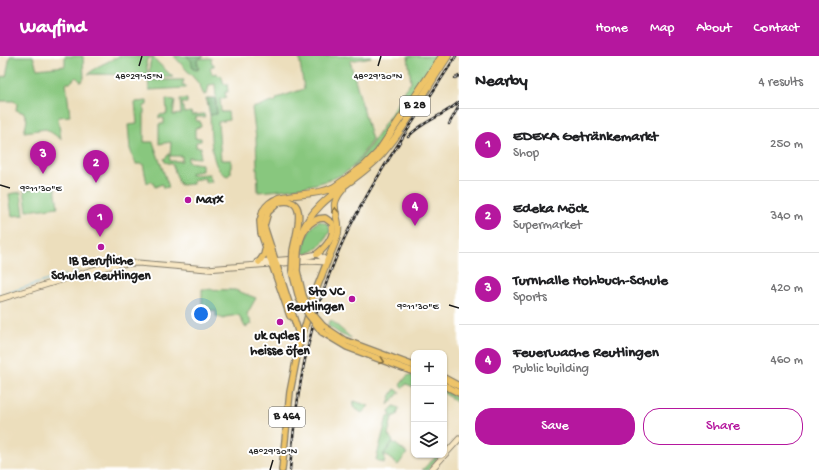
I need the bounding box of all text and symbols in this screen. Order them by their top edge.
text: Wayfind [20,17,86,40]
text: Home [596,20,628,37]
text: Map [650,20,674,37]
text: About [696,20,732,37]
text: Contact [754,20,799,37]
text: 48°29'15"N [115,71,163,83]
text: 48°29'30"N [354,71,403,83]
text: Nearby [475,72,528,92]
text: 4 results [759,75,803,90]
road number: B 28 [400,96,430,116]
text: EDEKA Getränkemarkt [513,128,658,146]
text: 1 [485,137,491,152]
text: 250 m [770,137,803,152]
pin: 3 [30,141,56,174]
text: Shop [513,146,539,161]
pin: 2 [83,150,109,183]
text: 9°11'30"E [19,183,62,195]
place label: Marx [196,193,224,208]
pin: 4 [402,193,428,226]
marker: Marx [183,195,193,205]
text: Edeka Möck [513,200,587,218]
pin: 1 [87,204,113,237]
one-way arrow [330,207,339,213]
text: 2 [485,209,491,224]
text: 340 m [770,209,803,224]
text: Supermarket [513,218,582,233]
marker: IB Berufliche Schulen Reutlingen [96,242,106,252]
place label: IB Berufliche Schulen Reutlingen [51,253,152,284]
text: Turnhalle Hohbuch-Schule [513,272,668,290]
text: 3 [485,281,491,296]
text: 420 m [771,281,803,296]
place label: Sto VC Reutlingen [286,285,346,315]
text: Sports [513,290,547,305]
marker: Sto VC Reutlingen [347,294,357,304]
text: 9°11'30"E [396,301,439,313]
your location [191,304,211,324]
marker: uk cycles | heisse öfen [275,317,285,327]
place label: uk cycles | heisse öfen [250,328,311,359]
text: Feuerwache Reutlingen [513,344,659,362]
map controls [411,350,447,458]
button: + [411,350,447,386]
text: 4 [485,353,491,368]
text: 460 m [771,353,803,368]
one-way arrow [378,356,385,364]
text: Public building [513,362,589,377]
button: − [411,386,447,422]
road number: B 464 [269,407,305,427]
button: Save [475,408,635,445]
button: Share [643,408,803,445]
button: layers [411,422,447,458]
text: 48°29'30"N [249,446,298,458]

